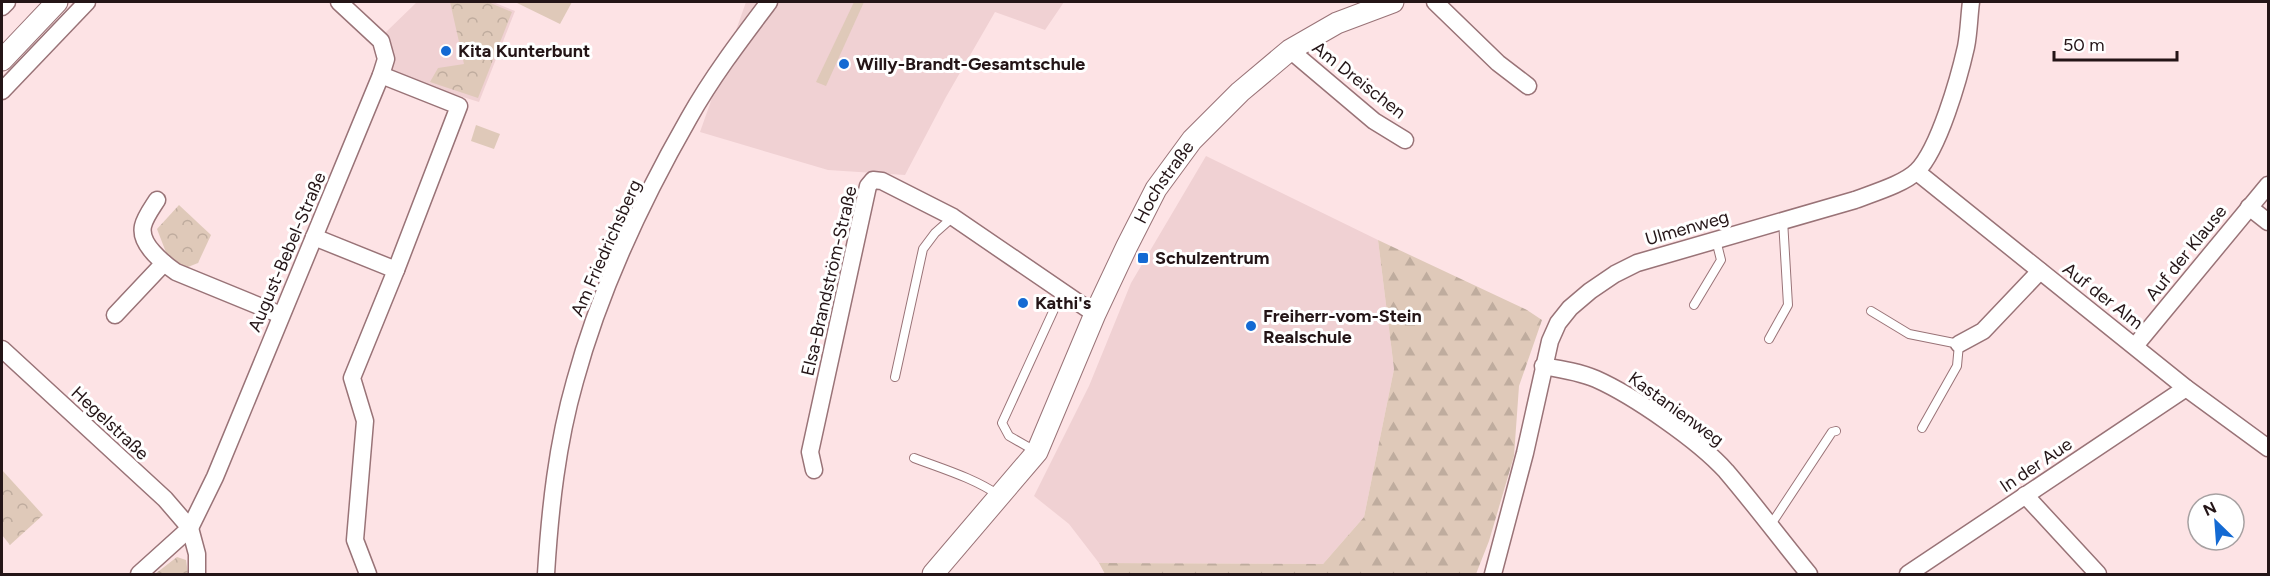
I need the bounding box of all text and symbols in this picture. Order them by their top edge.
scale bar [2054,24,2177,62]
text: 50 m [2063,34,2105,56]
street label: Am Dreischen [1308,37,1410,123]
place label: Kita Kunterbunt [458,40,590,62]
marker: Kita Kunterbunt [439,44,453,58]
place label: Willy-Brandt-Gesamtschule [856,53,1085,75]
marker: Willy-Brandt-Gesamtschule [837,57,851,71]
street label: Hochstraße [1129,136,1199,227]
street label: August-Bebel-Straße [243,169,331,335]
street label: Am Friedrichsberg [566,176,646,320]
street label: Elsa-Brandström-Straße [796,184,862,378]
street label: Auf der Klause [2141,201,2231,305]
street label: Ulmenweg [1643,206,1731,250]
place label: Schulzentrum [1155,247,1269,269]
marker: Schulzentrum [1136,251,1150,265]
street label: Auf der Alm [2059,258,2147,334]
place label: Kathi's [1035,292,1092,314]
marker: Kathi's [1016,296,1030,310]
place label: Freiherr-vom-Stein Realschule [1263,305,1422,348]
marker: Freiherr-vom-Stein Realschule [1244,319,1258,333]
street label: Kastanienweg [1624,367,1728,451]
street label: Hegelstraße [67,381,154,465]
street label: In der Aue [1996,433,2076,497]
north arrow [2186,492,2246,552]
text: N [2200,498,2219,520]

